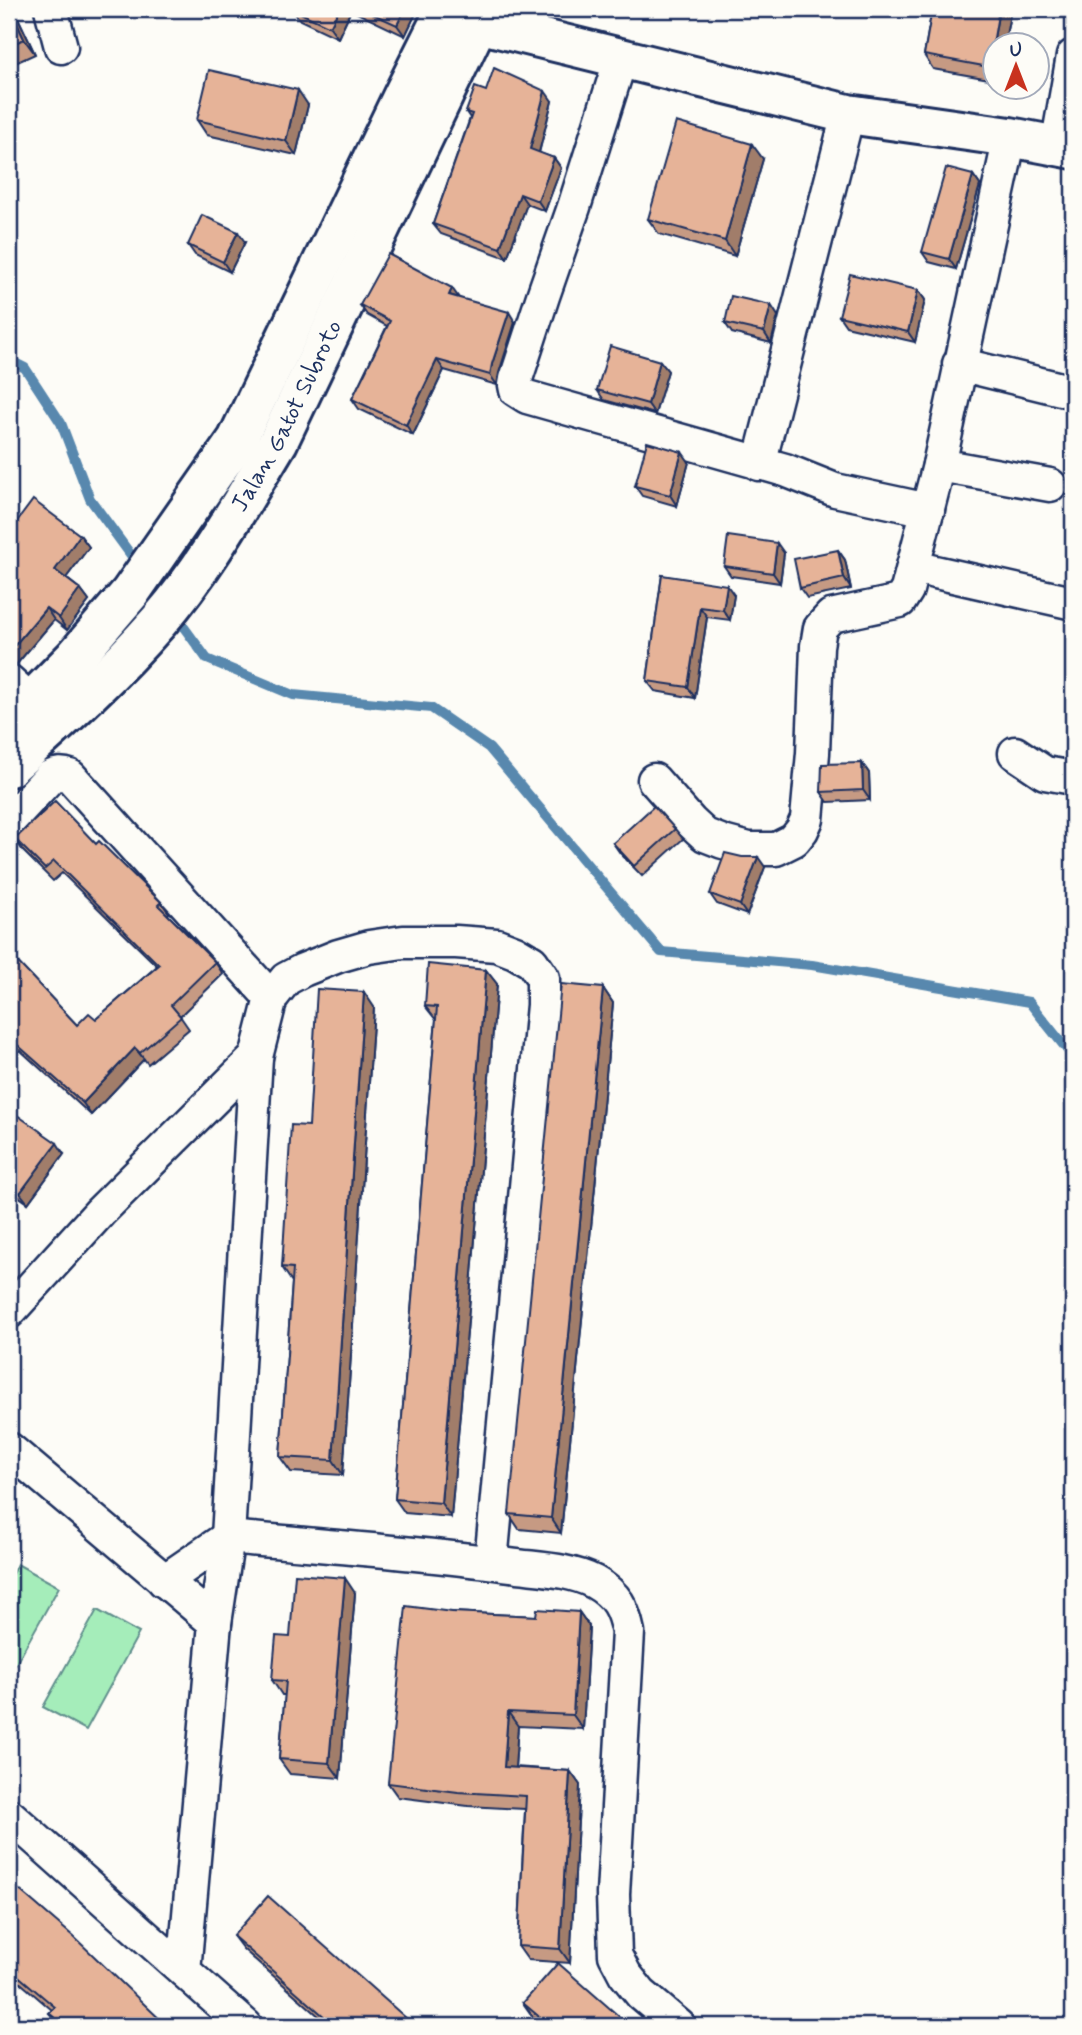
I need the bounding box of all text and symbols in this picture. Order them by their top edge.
north arrow [981,32,1050,102]
text: U [1010,38,1022,63]
street label: Jalan Gatot Subroto [224,315,350,518]

